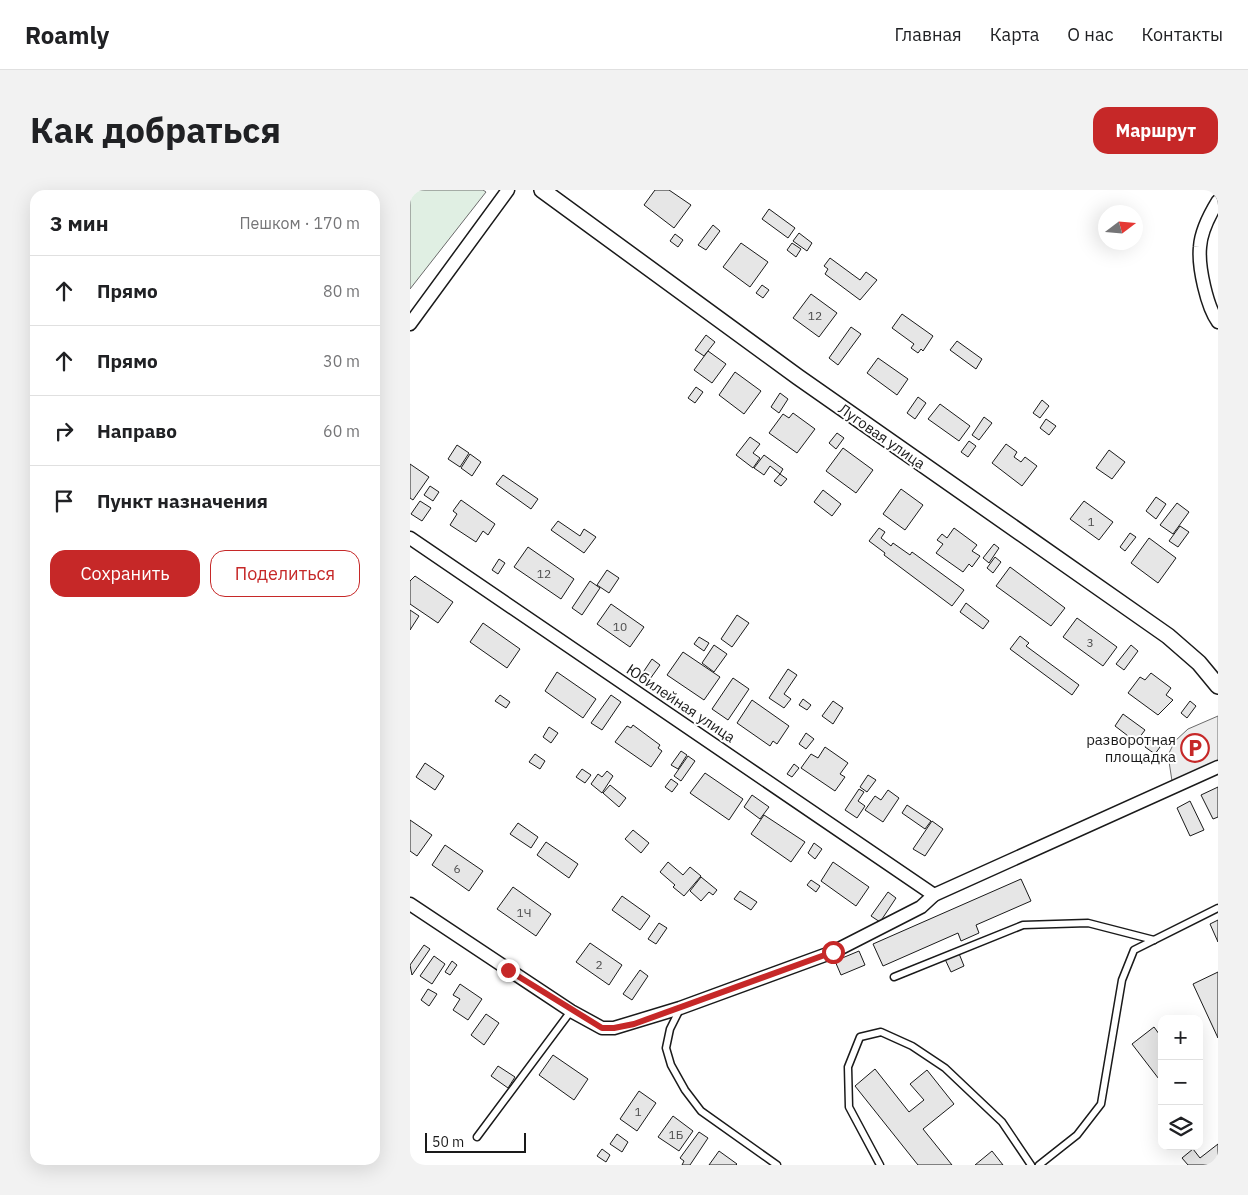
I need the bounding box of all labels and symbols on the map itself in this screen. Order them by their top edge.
north arrow [1098,205,1143,250]
house number: 12 [808,308,822,323]
street label: Луговая улица [835,399,929,473]
house number: 1 [1087,514,1095,529]
house number: 12 [537,566,551,581]
house number: 10 [613,619,627,634]
house number: 3 [1086,635,1094,650]
street label: Юбилейная улица [623,660,739,746]
place label: разворотная площадка [1086,730,1176,766]
parking icon: разворотная площадка [1180,733,1210,763]
house number: 6 [453,861,461,876]
house number: 1Ч [517,905,531,920]
route start [822,941,845,964]
house number: 2 [595,957,603,972]
route end [497,959,520,982]
house number: 1 [634,1104,642,1119]
house number: 1Б [669,1127,683,1142]
scale bar [425,1130,526,1153]

